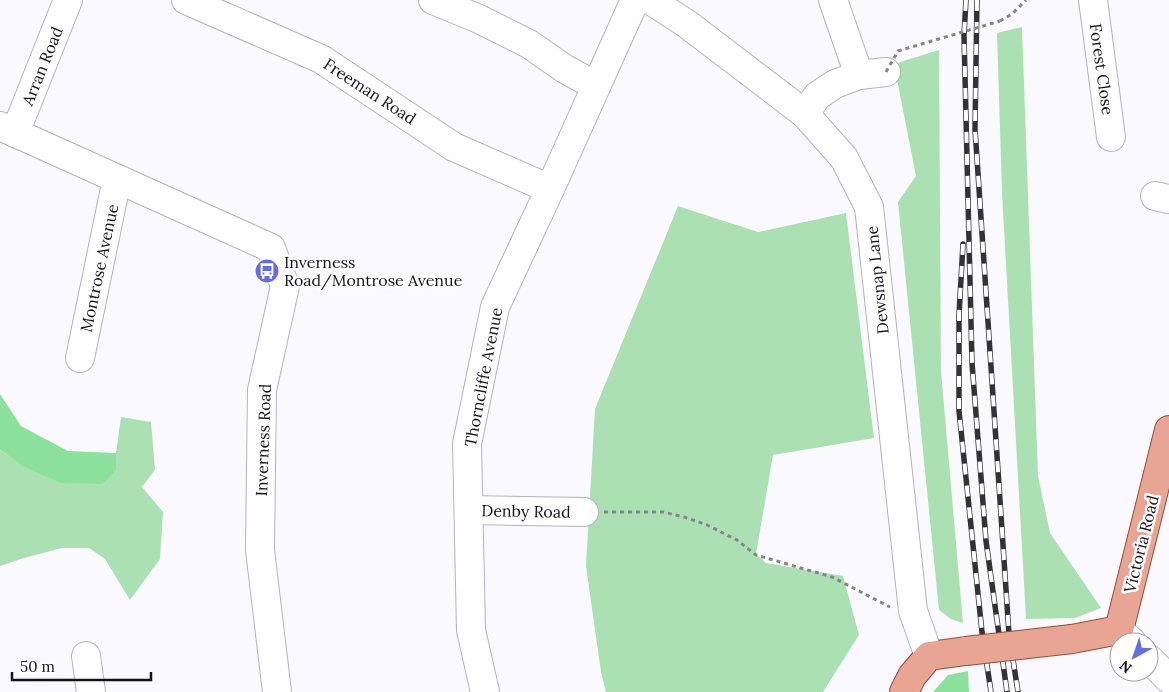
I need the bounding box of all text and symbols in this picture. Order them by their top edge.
street label: Forest Close [1086,22,1118,116]
street label: Arran Road [17,23,67,109]
street label: Freeman Road [320,54,420,129]
street label: Montrose Avenue [76,202,122,334]
street label: Dewsnap Lane [861,225,893,335]
place label: Inverness Road/Montrose Avenue [284,252,463,291]
bus stop icon: Inverness Road/Montrose Avenue [254,258,280,284]
street label: Thorncliffe Avenue [460,305,506,448]
street label: Inverness Road [251,383,275,497]
street label: Victoria Road [1119,493,1163,596]
street label: Denby Road [481,500,571,522]
north arrow [1109,632,1159,682]
scale bar [12,650,151,682]
text: N [1116,656,1136,677]
text: 50 m [20,657,55,676]

